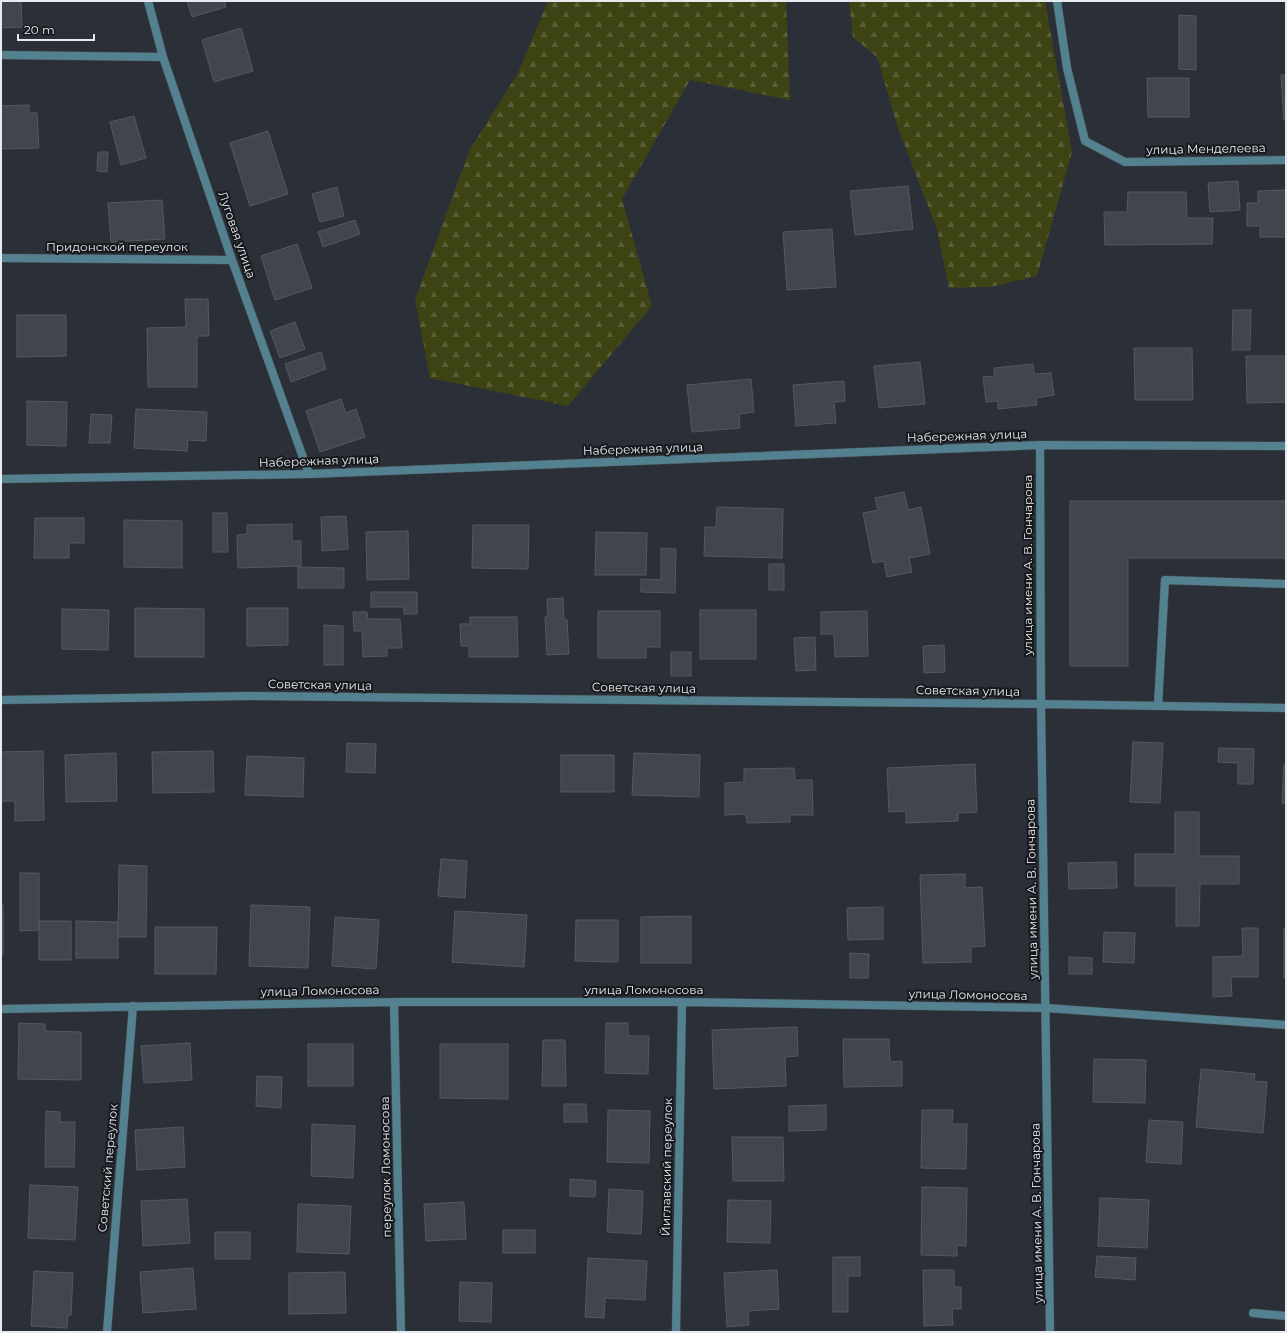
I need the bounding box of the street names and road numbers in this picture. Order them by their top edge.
street label: улица Менделеева [1145,140,1266,157]
street label: Луговая улица [216,189,259,280]
street label: Придонской переулок [46,239,188,254]
street label: Набережная улица [906,426,1027,445]
street label: Набережная улица [582,439,703,458]
street label: Набережная улица [258,451,379,470]
street label: улица имени А. В. Гончарова [1020,475,1035,656]
street label: Советская улица [268,676,372,693]
street label: Советская улица [592,679,696,696]
street label: Советская улица [916,682,1020,699]
street label: улица имени А. В. Гончарова [1022,799,1041,980]
street label: улица Ломоносова [259,982,380,999]
street label: улица Ломоносова [583,982,704,997]
street label: улица Ломоносова [907,986,1028,1003]
street label: переулок Ломоносова [377,1096,394,1238]
street label: Йиглавский переулок [658,1098,675,1236]
street label: Советский переулок [94,1103,121,1233]
street label: улица имени А. В. Гончарова [1027,1123,1046,1304]

